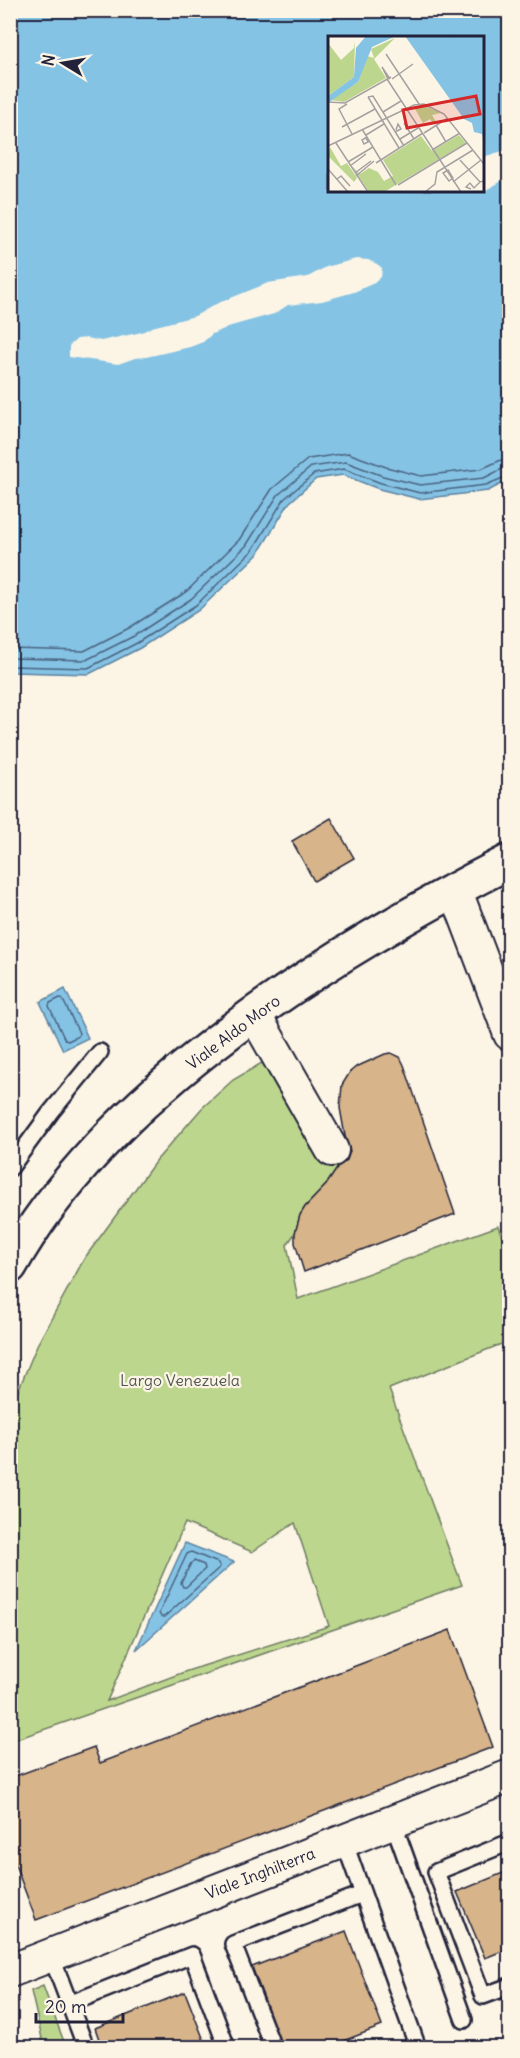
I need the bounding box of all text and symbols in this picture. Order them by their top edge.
north arrow [33,33,93,93]
inset map [328,36,484,192]
text: N [37,53,59,67]
street label: Viale Aldo Moro [182,990,284,1074]
park label: Largo Venezuela [120,1370,240,1390]
street label: Viale Inghilterra [202,1843,318,1903]
scale bar [36,1986,123,2024]
text: 20 m [45,1995,87,2018]

